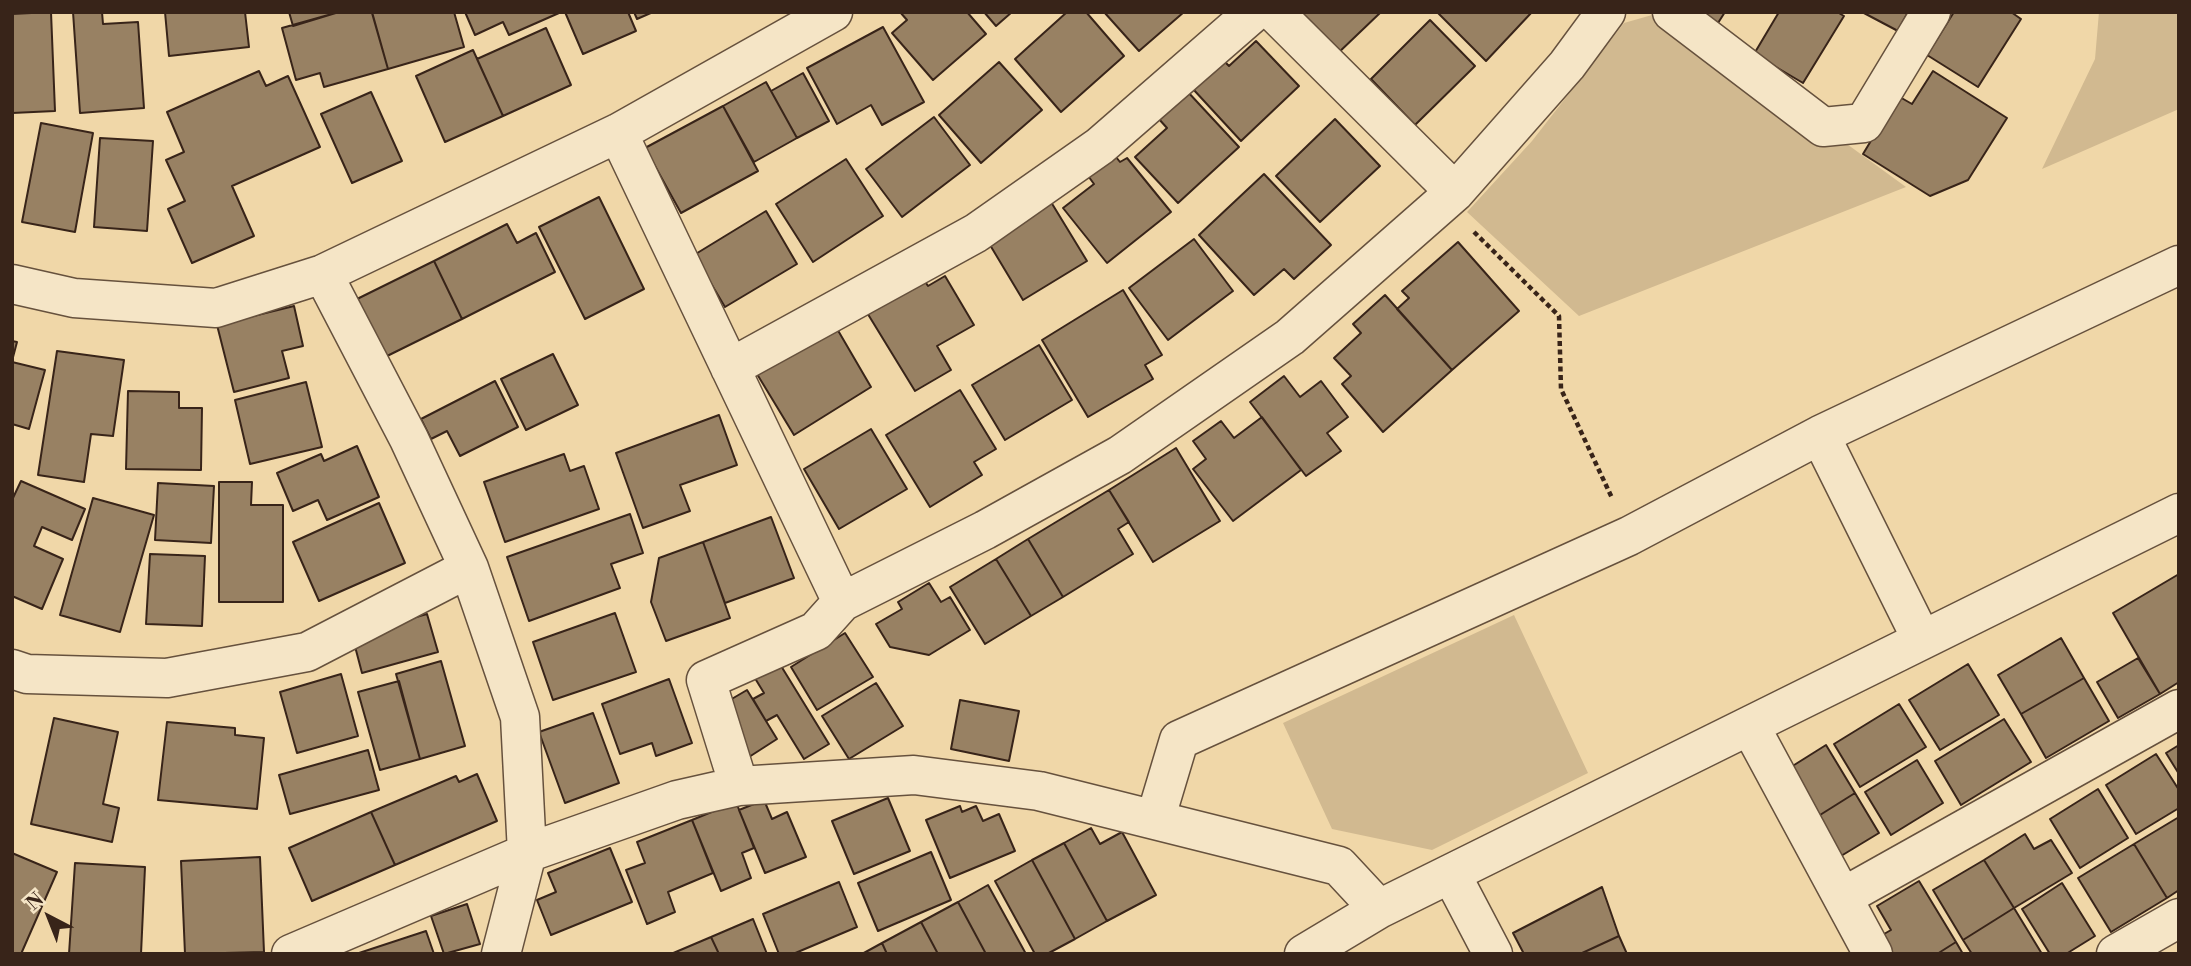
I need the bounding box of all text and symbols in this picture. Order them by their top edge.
north arrow [14,882,84,952]
text: N [21,887,49,915]

